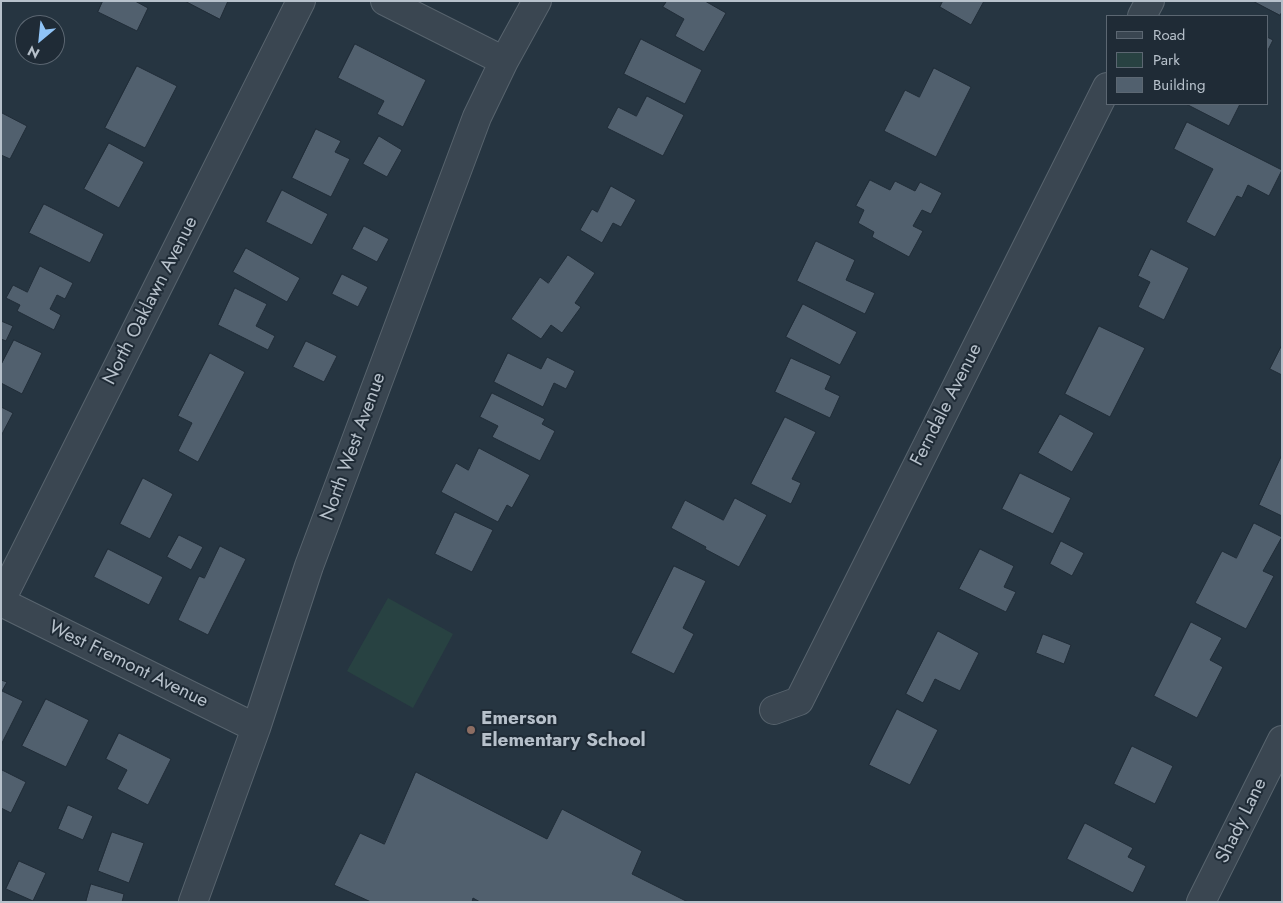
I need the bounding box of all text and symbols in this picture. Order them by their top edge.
north arrow [15,15,65,65]
legend [1106,15,1268,105]
text: Road [1153,24,1185,46]
text: N [24,41,43,64]
text: Park [1153,49,1180,71]
text: Building [1153,74,1205,96]
street label: North Oaklawn Avenue [99,213,203,389]
street label: Ferndale Avenue [906,340,988,470]
street label: North West Avenue [317,370,391,524]
street label: West Fremont Avenue [44,616,212,714]
place label: Emerson Elementary School [481,708,646,752]
marker: Emerson Elementary School [465,724,477,736]
street label: Shady Lane [1212,775,1272,867]

